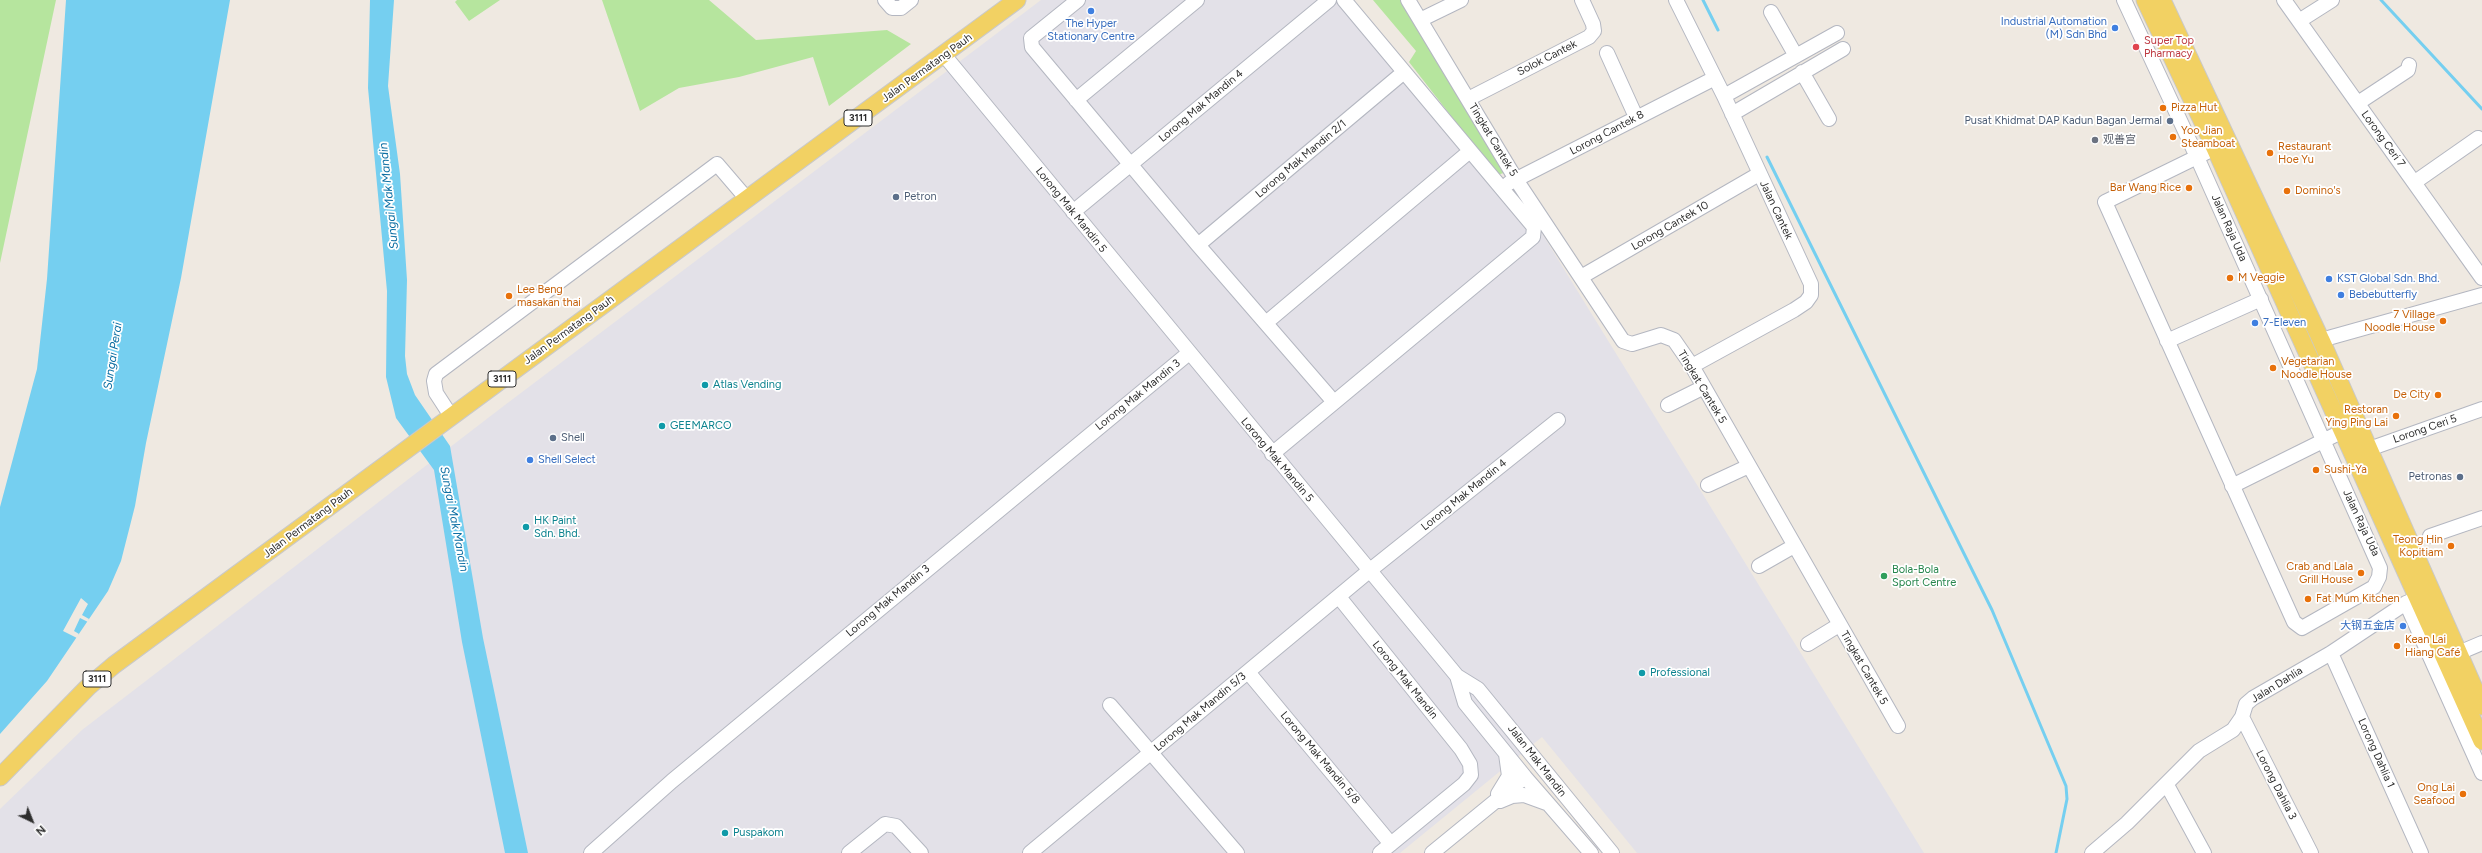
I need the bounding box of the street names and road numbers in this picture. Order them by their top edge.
street label: Jalan Permatang Pauh [879,31,975,105]
street label: Solok Cantek [1515,37,1579,79]
street label: Lorong Mak Mandin 4 [1156,67,1246,145]
street label: Tingkat Cantek 5 [1466,101,1520,179]
street label: Lorong Cantek 8 [1568,108,1646,158]
street label: Lorong Ceri 7 [2358,108,2408,170]
road number: 3111 [844,110,872,126]
street label: Lorong Mak Mandin 2/1 [1253,117,1349,201]
street label: Lorong Mak Mandin 5 [1033,165,1109,255]
street label: Jalan Cantek [1757,179,1795,241]
street label: Jalan Raja Uda [2208,193,2250,263]
street label: Lorong Cantek 10 [1629,199,1711,253]
street label: Jalan Permatang Pauh [521,293,617,367]
street label: Tingkat Cantek 5 [1675,348,1729,426]
street label: Lorong Mak Mandin 3 [1093,357,1183,433]
road number: 3111 [488,371,516,387]
street label: Lorong Ceri 5 [2391,412,2459,446]
street label: Lorong Mak Mandin 5 [1238,415,1316,505]
street label: Lorong Mak Mandin 4 [1419,456,1509,534]
street label: Jalan Permatang Pauh [261,485,355,561]
street label: Jalan Raja Uda [2340,488,2382,558]
street label: Lorong Mak Mandin 3 [843,562,933,640]
street label: Tingkat Cantek 5 [1838,629,1890,707]
street label: Lorong Mak Mandin [1369,638,1441,722]
street label: Jalan Dahlia [2249,664,2305,706]
street label: Lorong Mak Mandin 5/3 [1151,670,1249,754]
road number: 3111 [83,671,111,687]
street label: Lorong Mak Mandin 5/8 [1277,709,1363,807]
street label: Lorong Dahlia 1 [2355,716,2397,790]
street label: Jalan Mak Mandin [1505,723,1569,799]
street label: Lorong Dahlia 3 [2253,748,2299,822]

